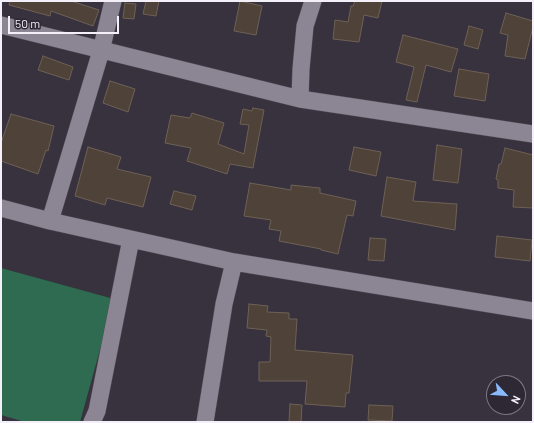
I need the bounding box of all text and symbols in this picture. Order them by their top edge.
scale bar [10,8,121,34]
text: 50 m [15,16,40,30]
north arrow [486,375,526,415]
text: N [509,394,524,406]

